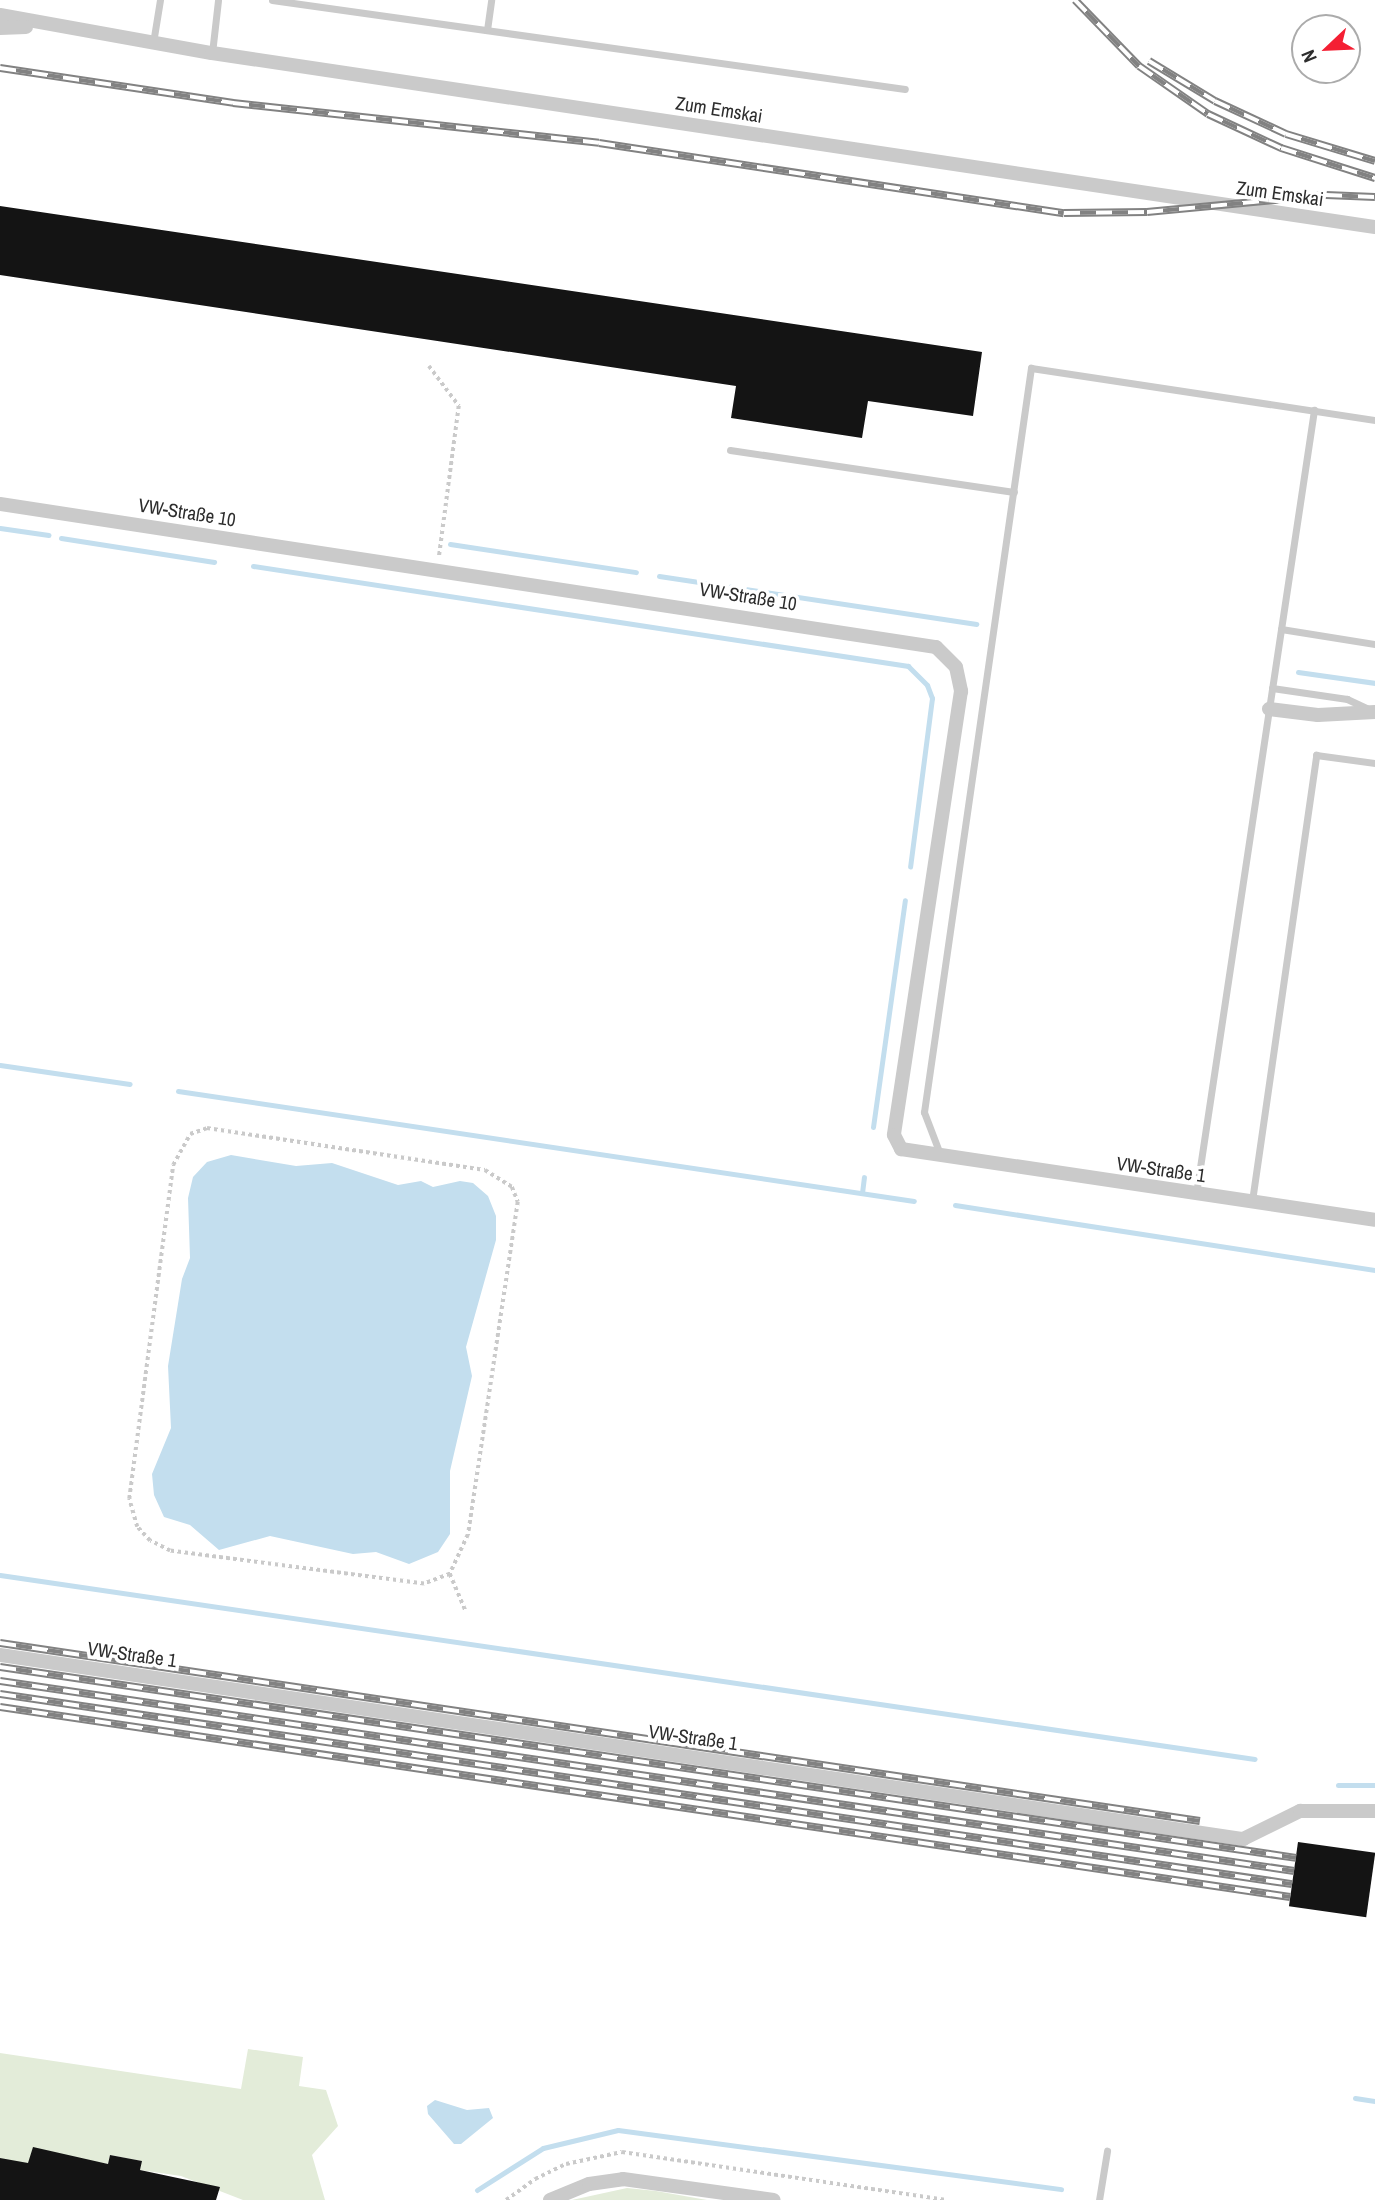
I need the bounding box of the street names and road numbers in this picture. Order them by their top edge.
street label: Zum Emskai [674,92,764,128]
street label: Zum Emskai [1235,177,1325,211]
street label: VW-Straße 10 [137,494,237,532]
street label: VW-Straße 10 [698,578,798,616]
street label: VW-Straße 1 [1115,1152,1207,1188]
street label: VW-Straße 1 [86,1637,178,1673]
street label: VW-Straße 1 [647,1720,739,1756]

